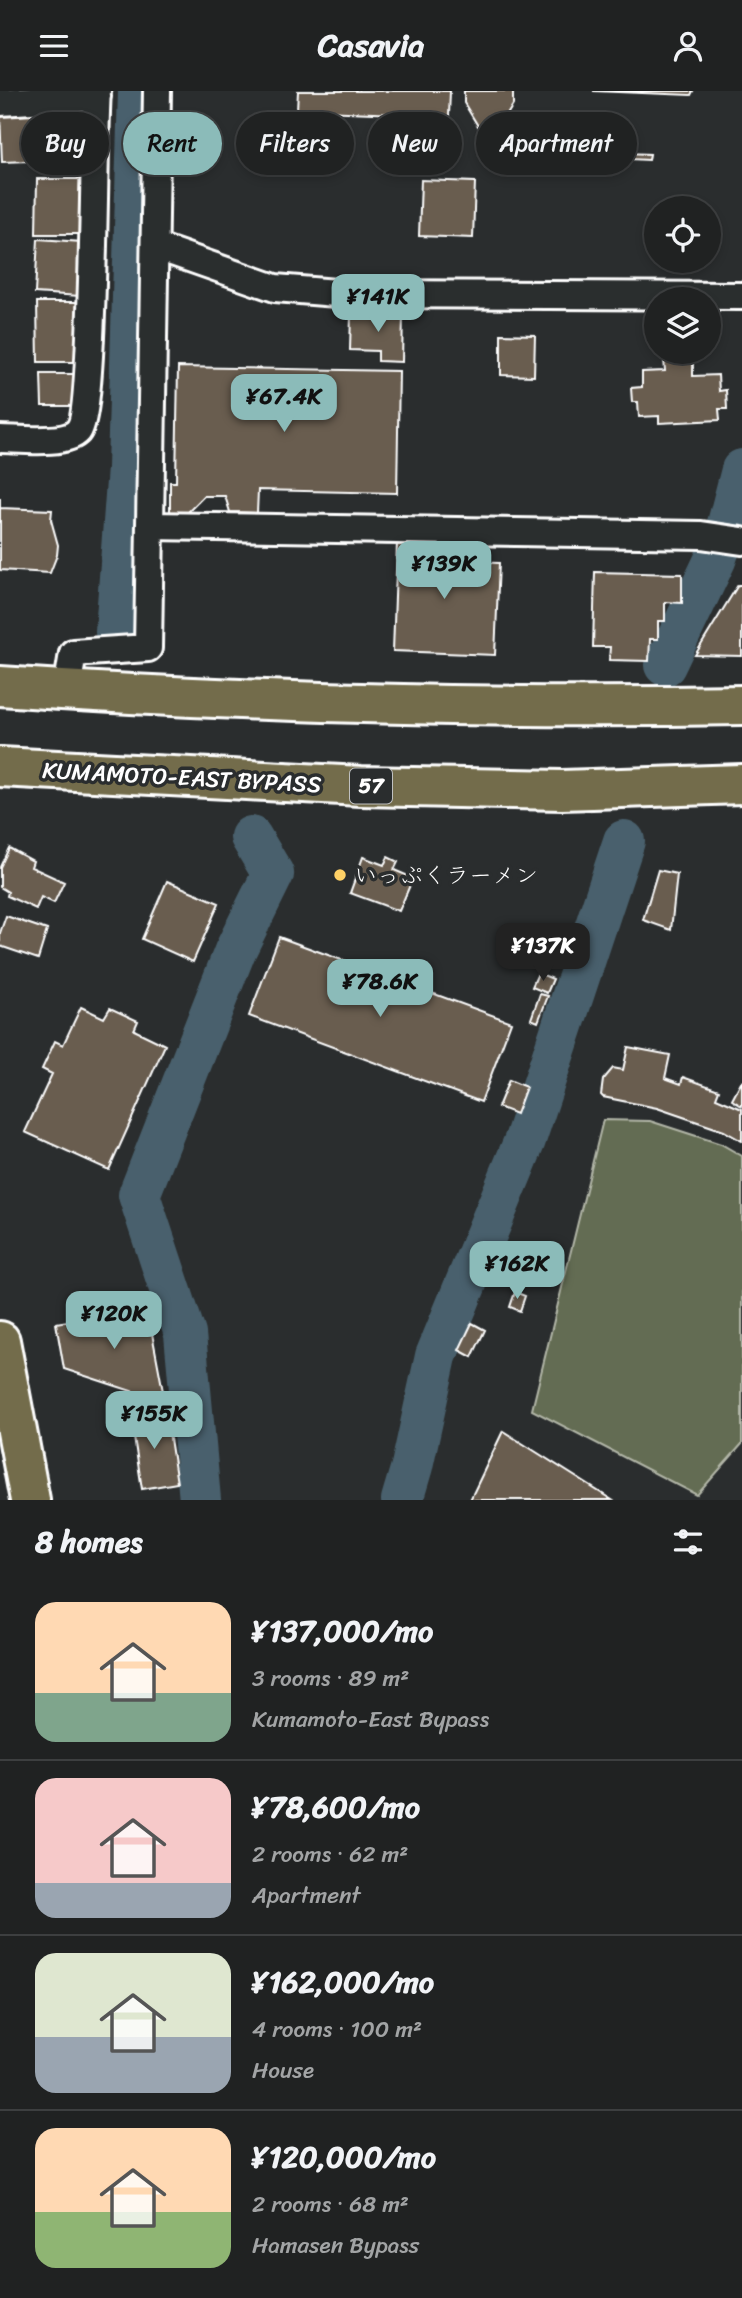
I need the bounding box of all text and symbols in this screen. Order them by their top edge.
text: Casavia [318,17,424,74]
icon: menu [35,27,73,65]
icon: person [669,27,707,65]
chip: Buy [21,112,109,175]
chip: Rent [123,112,222,175]
chip: Filters [236,112,354,175]
chip: New [368,112,462,175]
chip: Apartment [476,112,637,175]
map controls [644,196,721,364]
button: locate [644,196,721,273]
pin: ¥141K [329,275,427,334]
text: ¥141K [348,276,408,317]
button: layers [644,287,721,364]
pin: ¥67.4K [227,375,341,434]
text: ¥67.4K [247,376,321,417]
pin: ¥139K [395,541,493,601]
text: ¥139K [412,543,476,584]
street label: KUMAMOTO-EAST BYPASS [41,750,323,805]
road number: 57 [350,769,392,803]
place label: いっぷくラーメン [354,855,538,896]
marker: いっぷくラーメン [332,867,348,883]
pin: ¥137K [494,923,592,983]
text: ¥137K [512,925,574,966]
pin: ¥78.6K [323,960,437,1019]
text: ¥78.6K [343,961,417,1002]
pin: ¥162K [468,1241,566,1301]
text: ¥162K [486,1243,548,1284]
pin: ¥120K [65,1291,163,1351]
text: ¥120K [82,1293,146,1334]
pin: ¥155K [105,1391,203,1451]
text: ¥155K [122,1393,186,1434]
text: 8 homes [35,1515,143,1569]
icon: filters [669,1523,707,1561]
text: ¥137,000/mo [252,1604,433,1658]
icon: home [91,1630,175,1714]
text: 3 rooms · 89 m² [252,1658,409,1699]
text: Kumamoto-East Bypass [252,1699,489,1740]
text: ¥78,600/mo [252,1780,420,1834]
icon: home [91,1806,175,1890]
text: 2 rooms · 62 m² [252,1834,408,1875]
text: Apartment [252,1875,361,1916]
text: ¥162,000/mo [252,1955,434,2009]
icon: home [91,1981,175,2065]
text: 4 rooms · 100 m² [252,2009,422,2050]
text: House [252,2050,314,2091]
text: ¥120,000/mo [252,2130,436,2184]
icon: home [91,2156,175,2240]
text: 2 rooms · 68 m² [252,2184,409,2225]
text: Hamasen Bypass [252,2225,419,2266]

